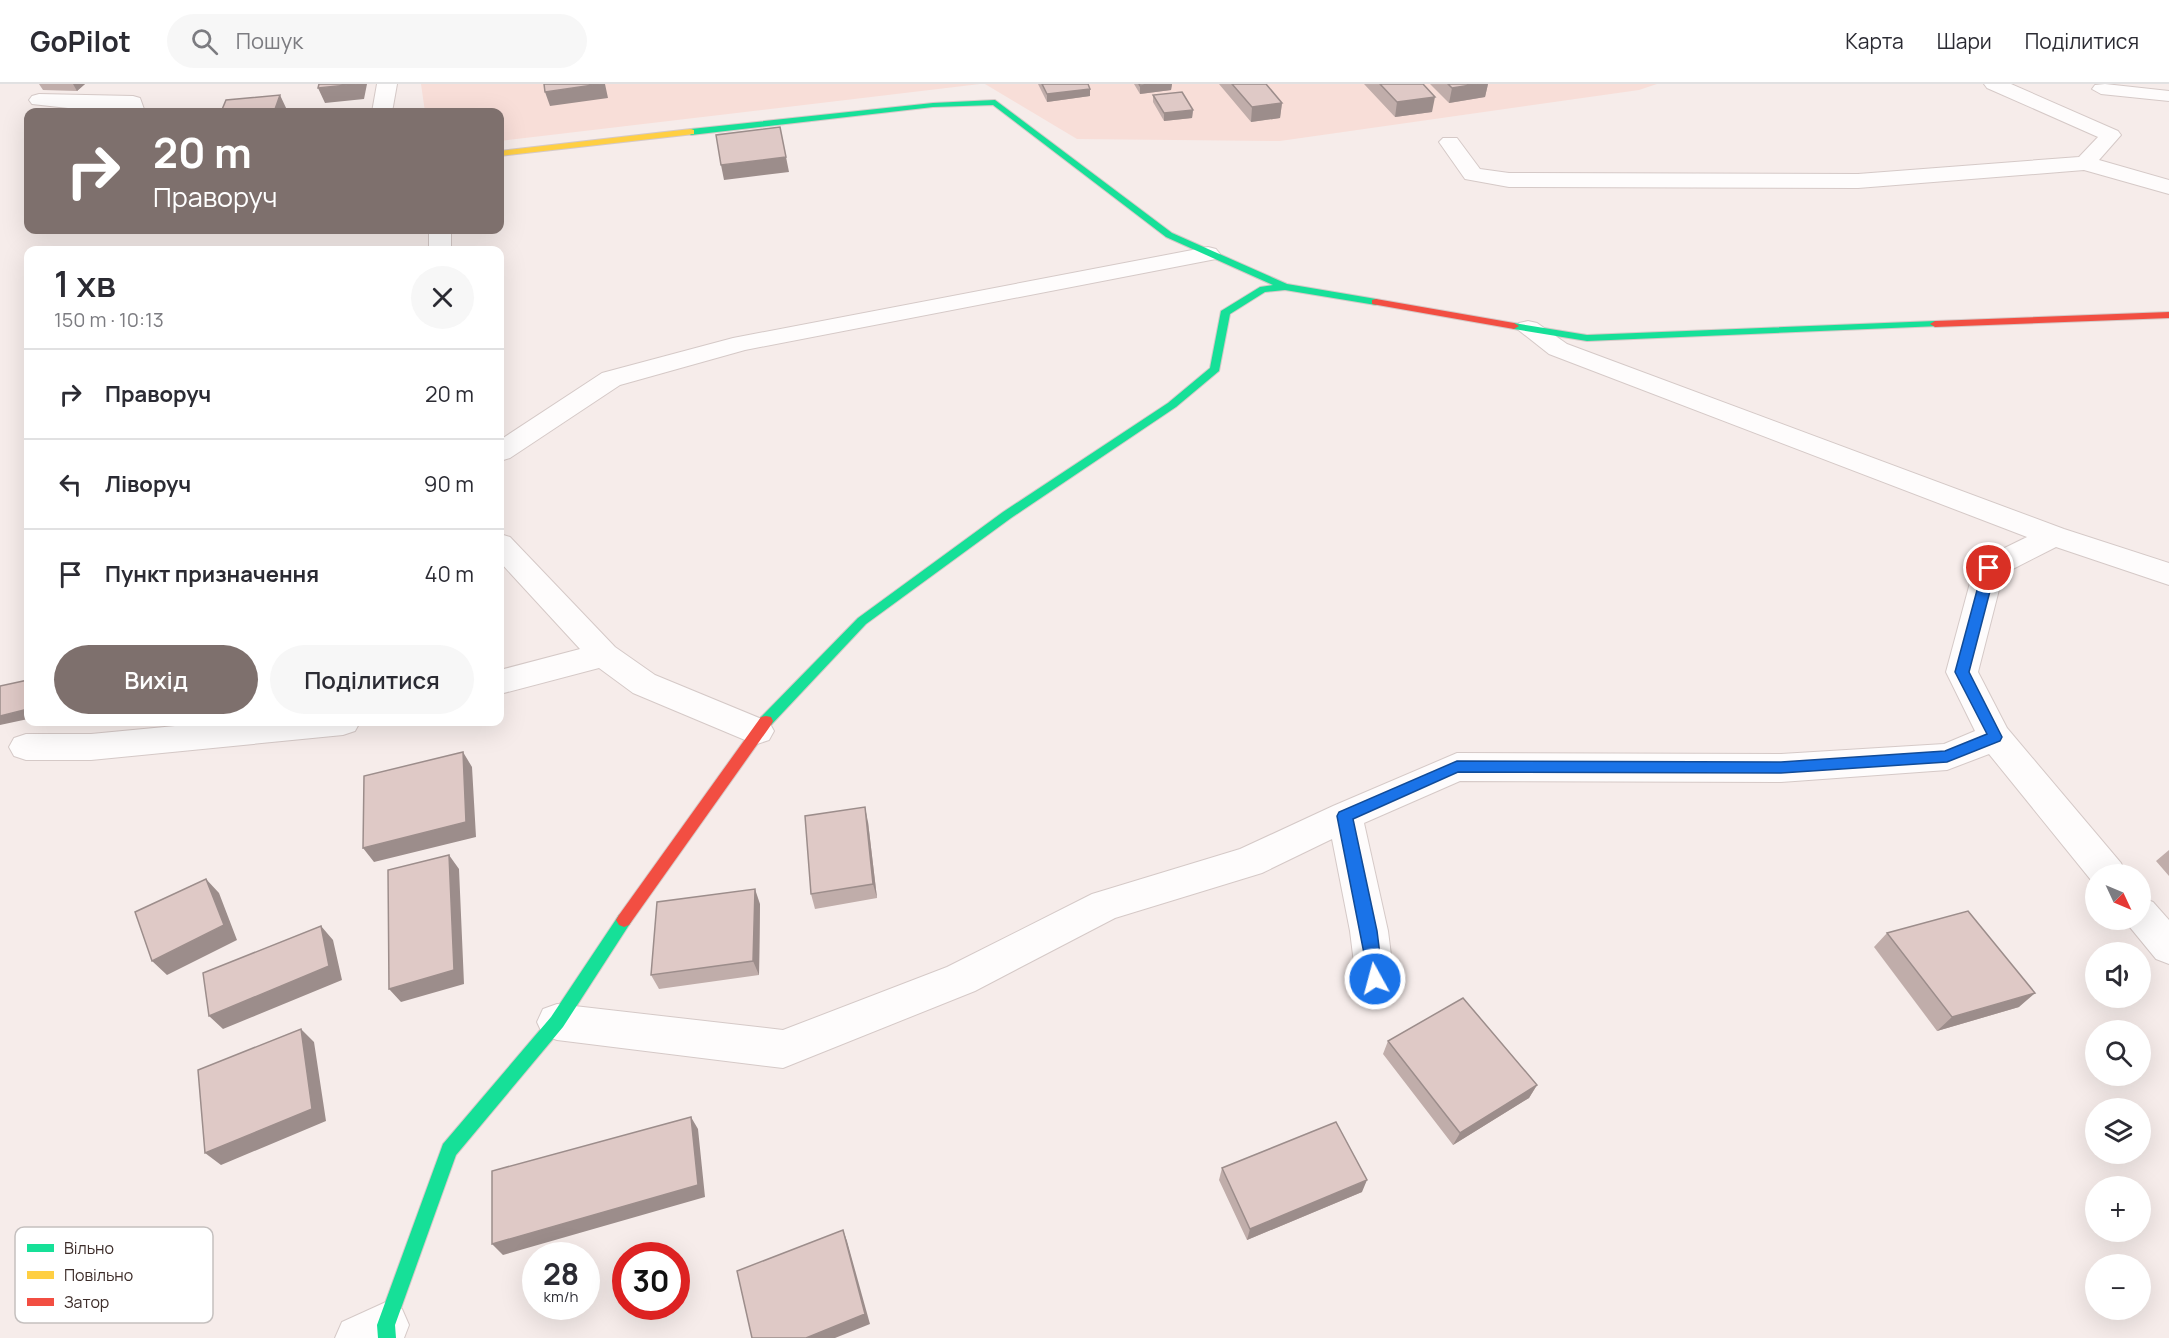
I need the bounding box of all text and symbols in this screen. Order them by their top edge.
search box [167,14,587,68]
text: GoPilot [30,22,131,60]
icon: search [188,25,221,58]
text: Пошук [236,26,303,56]
text: Карта [1845,27,1904,55]
text: Шари [1937,27,1992,55]
text: Поділитися [2025,27,2139,55]
text: 20 m [153,123,252,181]
icon: right [54,132,132,210]
text: Праворуч [153,178,277,215]
text: 1 хв [54,259,116,308]
button: close [411,266,474,329]
text: 150 m · 10:13 [54,306,164,333]
icon: right [54,378,87,411]
text: Праворуч [105,379,211,409]
text: 20 m [425,379,474,409]
icon: left [54,468,87,501]
text: Ліворуч [105,469,191,499]
text: 90 m [424,469,474,499]
pin [1963,542,2014,593]
icon: arrive [1972,551,2005,584]
icon: arrive [54,558,87,591]
text: Пункт призначення [105,559,319,589]
text: 40 m [425,559,474,589]
button: Вихід [54,645,258,714]
button: Поділитися [270,645,474,714]
north arrow [2085,864,2151,930]
map controls [2085,864,2151,1320]
button: sound [2085,942,2151,1008]
position arrow [1343,947,1407,1011]
button: search [2085,1020,2151,1086]
button: layers [2085,1098,2151,1164]
button: + [2085,1176,2151,1242]
legend [15,1227,213,1323]
text: Вільно [64,1237,114,1259]
speed limit sign: 30 [612,1242,690,1320]
text: 28 [543,1253,579,1294]
button: − [2085,1254,2151,1320]
text: Повільно [64,1264,133,1286]
text: km/h [544,1286,578,1307]
text: Затор [64,1291,109,1313]

